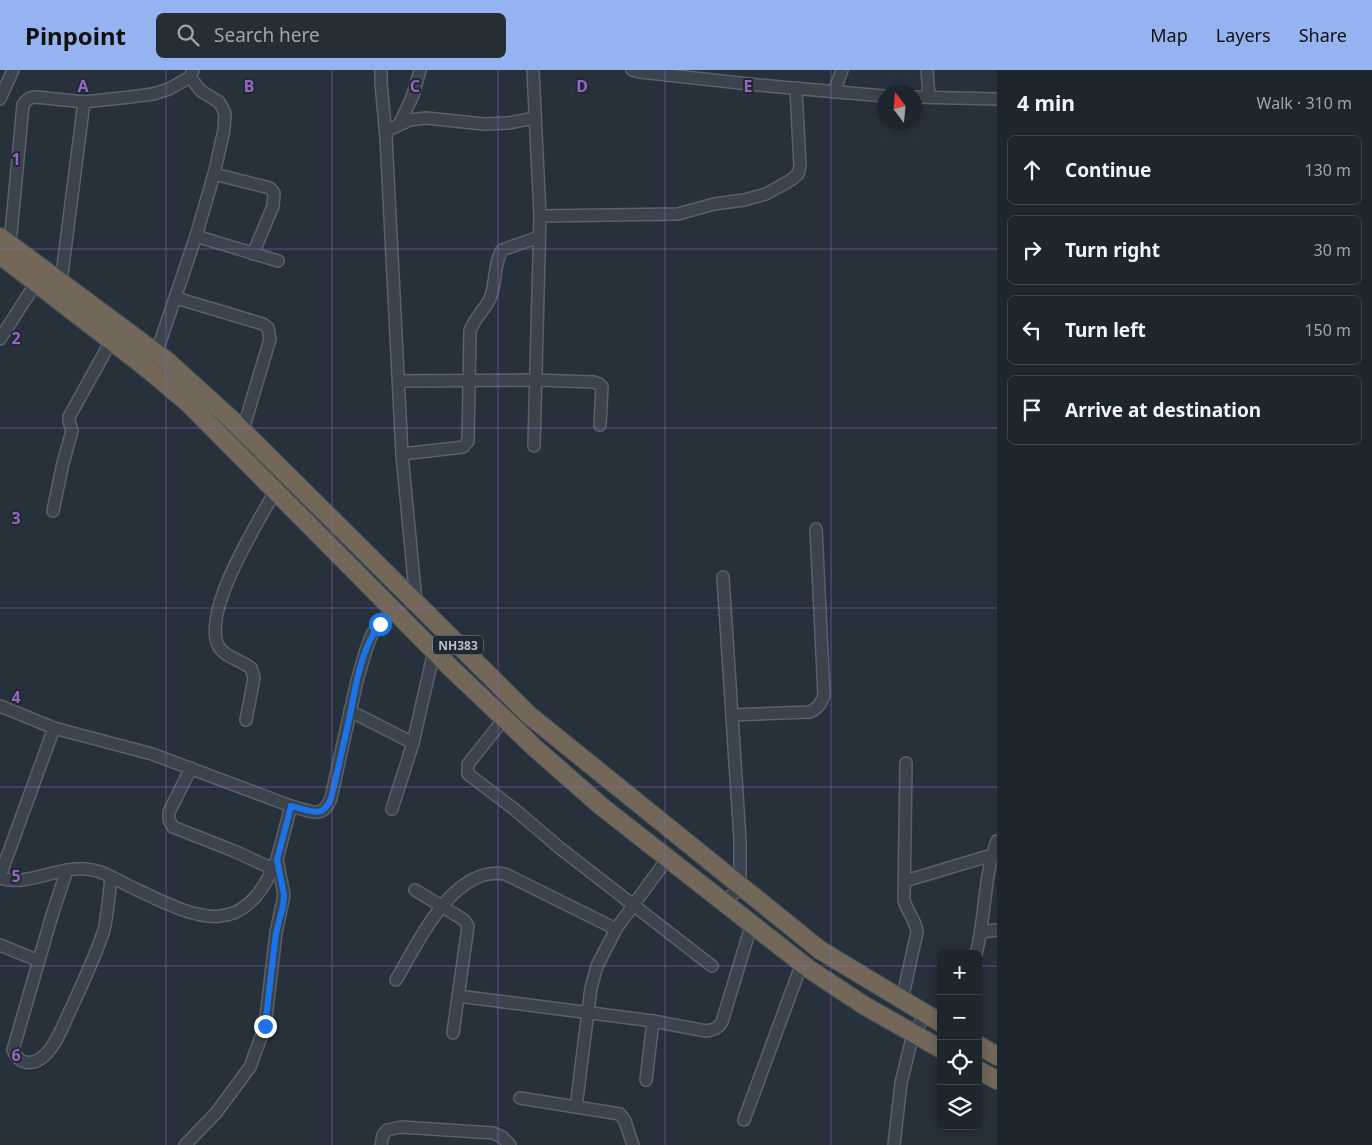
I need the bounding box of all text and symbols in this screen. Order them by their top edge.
search box [156,13,506,58]
text: Pinpoint [25,19,126,52]
icon: search [174,21,202,49]
text: Search here [214,22,320,48]
text: Map [1150,23,1188,47]
text: Layers [1216,23,1271,47]
text: Share [1299,23,1347,47]
text: A [77,75,89,97]
text: B [244,75,254,97]
text: C [410,75,420,97]
text: D [576,75,588,97]
text: E [744,75,753,97]
north arrow [877,85,922,130]
text: 4 min [1017,89,1075,117]
text: Walk · 310 m [1257,92,1352,114]
text: 1 [11,148,21,170]
icon: ahead [1018,156,1046,184]
text: Continue [1065,157,1151,183]
text: 130 m [1304,159,1351,181]
icon: right [1018,236,1046,264]
text: Turn right [1065,237,1160,263]
text: 30 m [1314,239,1351,261]
icon: left [1018,316,1046,344]
text: Turn left [1065,317,1146,343]
text: 150 m [1304,319,1351,341]
text: 2 [11,327,21,349]
icon: arrive [1018,396,1046,424]
text: Arrive at destination [1065,397,1261,423]
text: 3 [11,507,21,529]
route start [369,613,392,636]
road number: NH383 [433,636,483,654]
text: 4 [11,686,21,708]
text: 5 [11,865,21,887]
map controls [937,950,982,1130]
button: + [937,950,982,995]
button: − [937,995,982,1040]
route end [254,1015,277,1038]
button: locate [937,1040,982,1085]
text: 6 [11,1044,21,1066]
button: layers [937,1085,982,1130]

